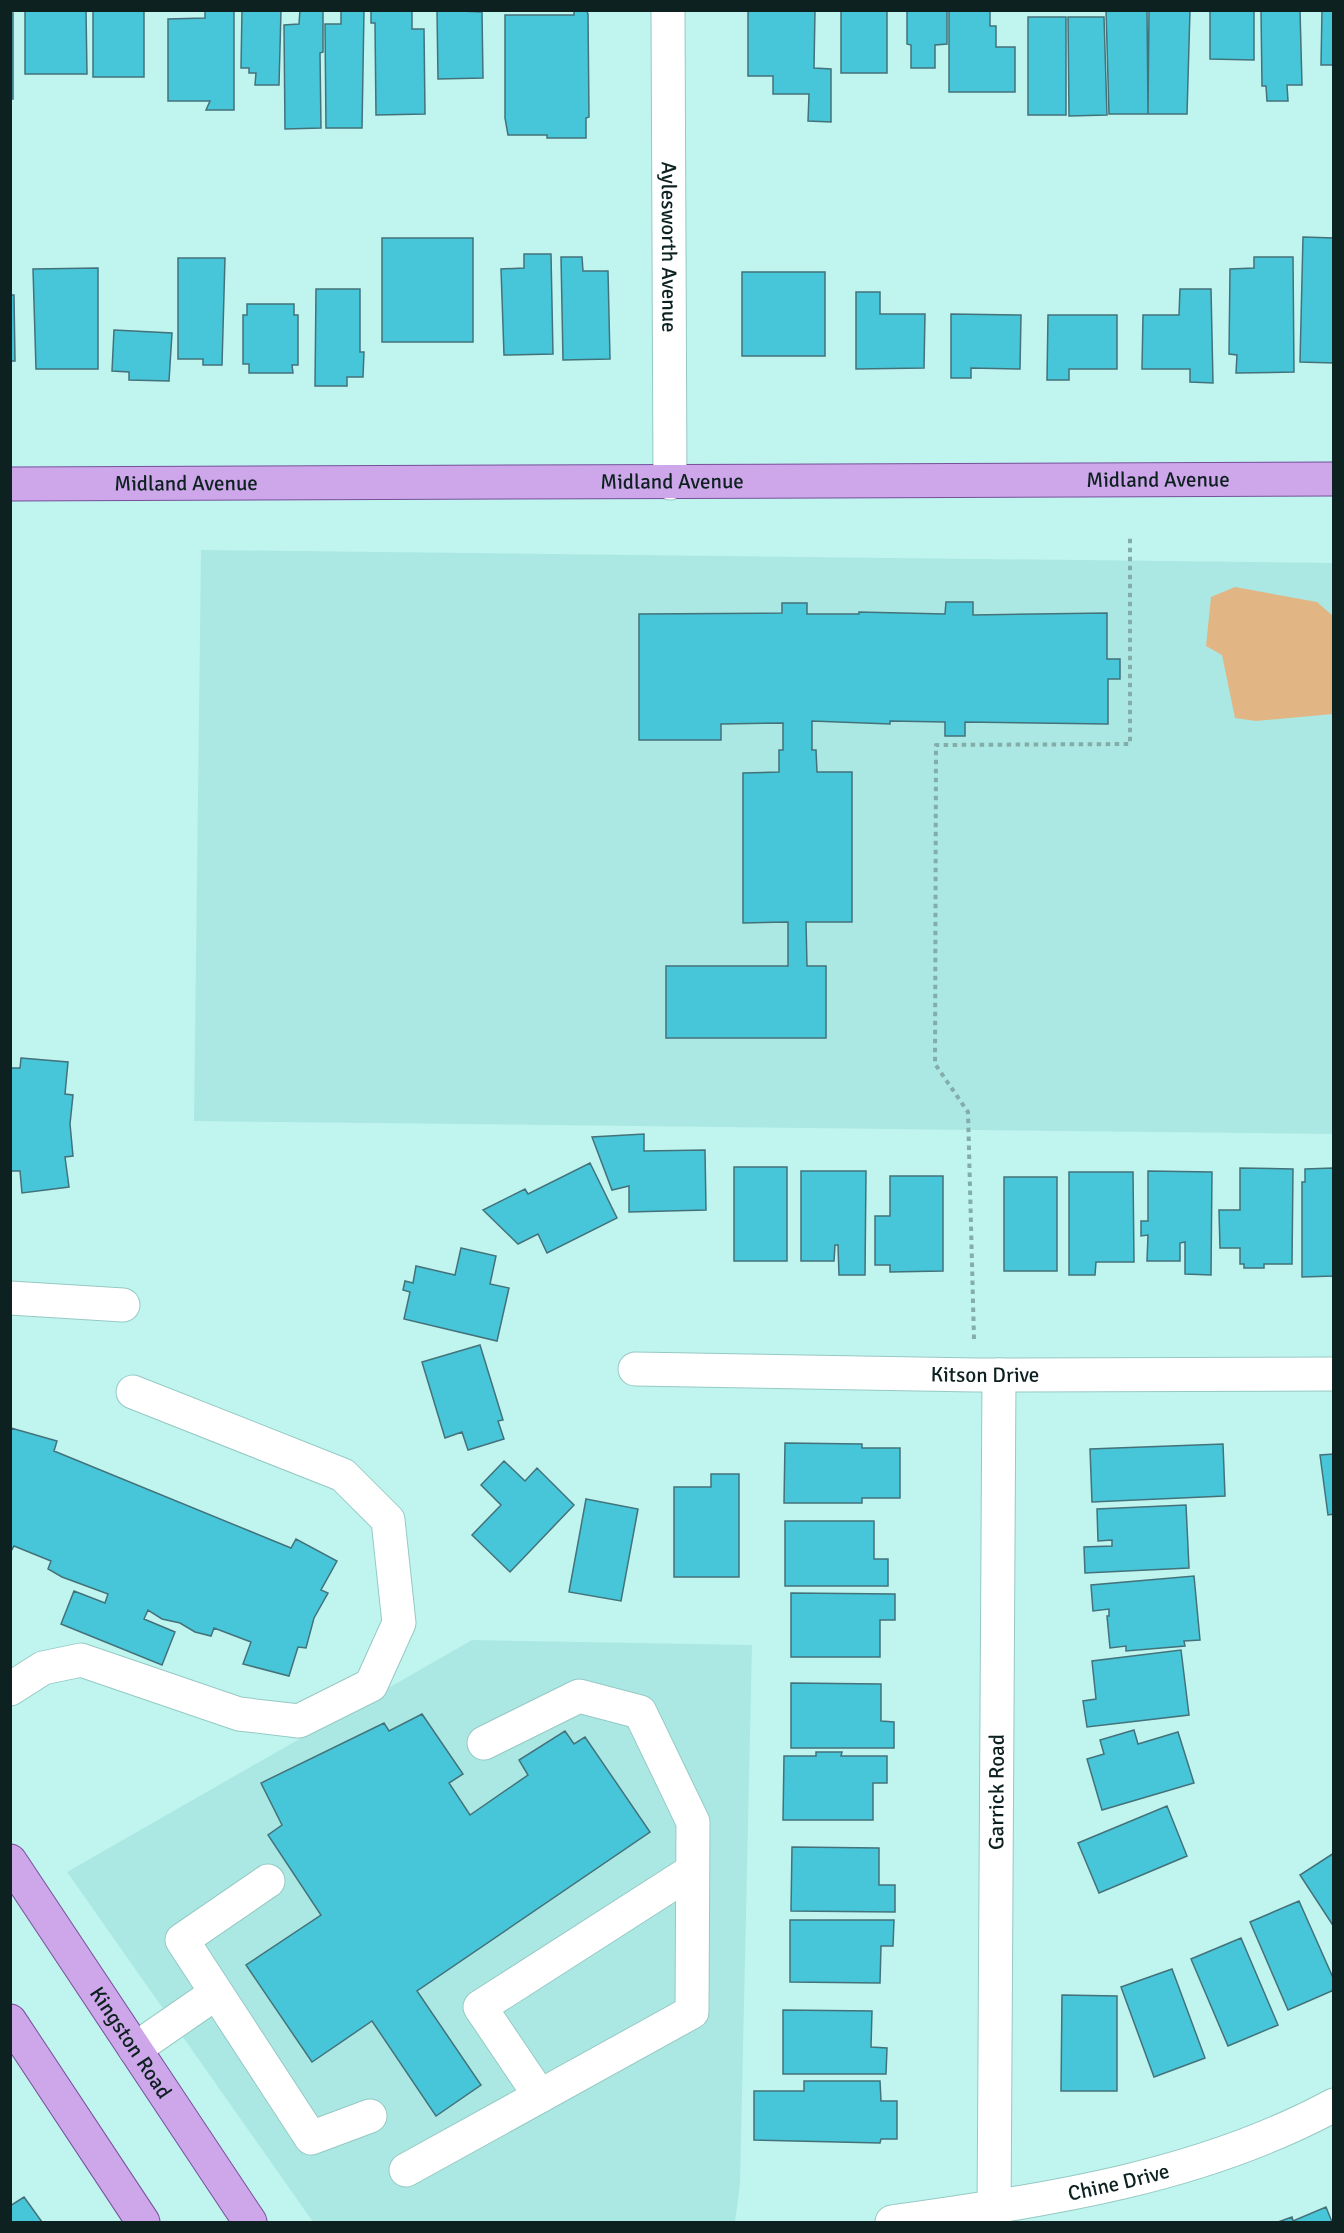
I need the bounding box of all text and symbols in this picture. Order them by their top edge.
street label: Aylesworth Avenue [656,161,682,333]
street label: Midland Avenue [1086,466,1230,493]
street label: Midland Avenue [600,468,744,495]
street label: Midland Avenue [114,470,258,497]
street label: Kitson Drive [930,1361,1039,1388]
street label: Garrick Road [983,1734,1010,1850]
street label: Kingston Road [84,1982,177,2104]
street label: Chine Drive [1065,2158,1172,2207]

